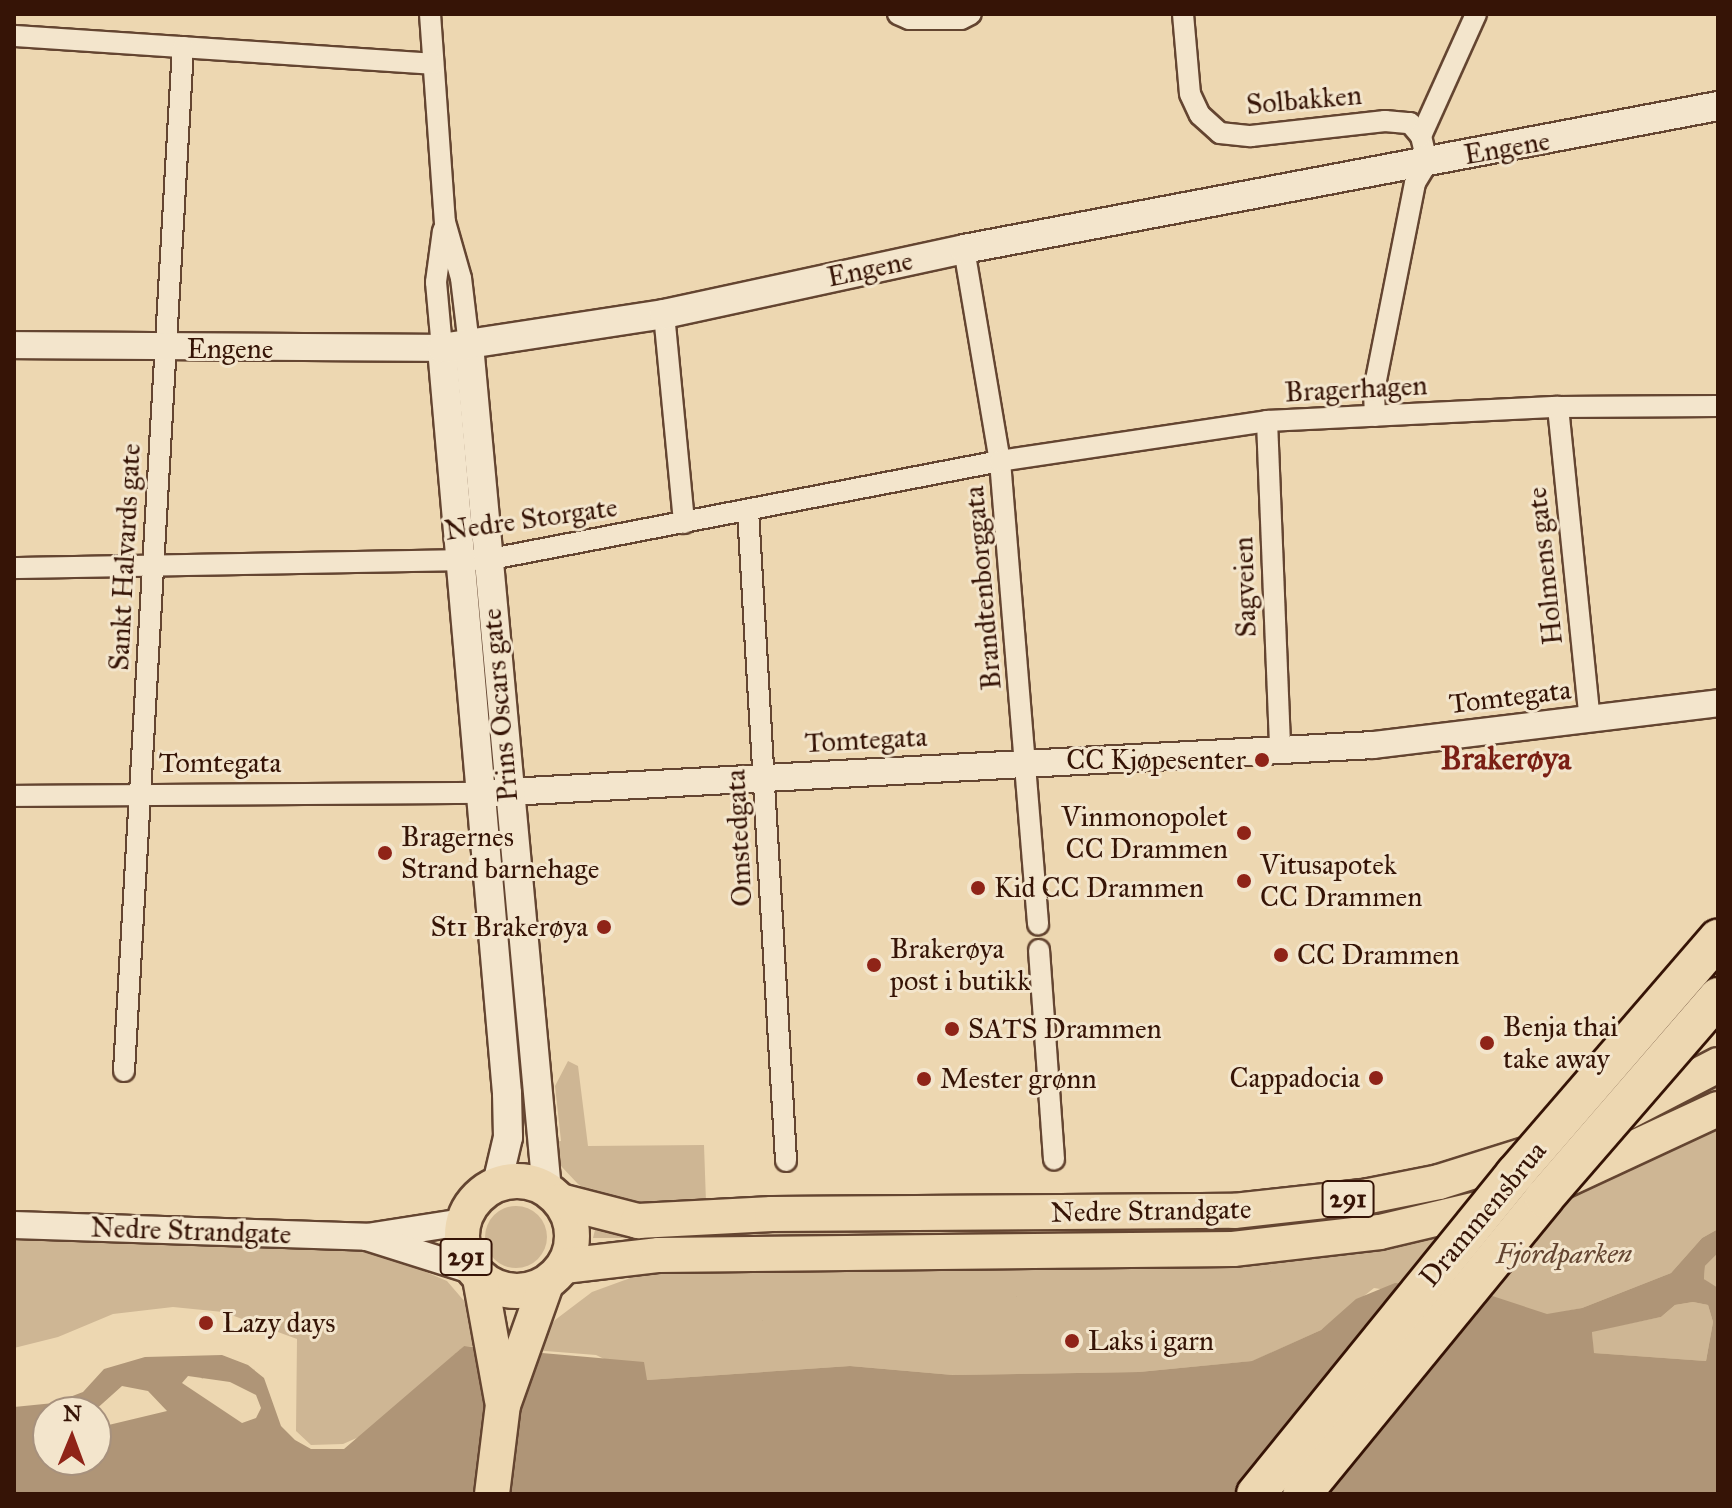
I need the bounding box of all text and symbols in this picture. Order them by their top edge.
street label: Solbakken [1245,78,1363,122]
street label: Engene [1461,124,1553,172]
street label: Engene [824,244,916,294]
street label: Engene [187,332,273,366]
street label: Bragerhagen [1284,368,1428,410]
street label: Sankt Halvards gate [102,442,148,672]
street label: Brandtenborggata [957,485,1009,691]
street label: Holmens gate [1520,485,1570,647]
street label: Nedre Storgate [442,490,620,548]
street label: Sagveien [1226,536,1264,638]
street label: Prins Oscars gate [475,607,525,803]
street label: Tomtegata [1447,673,1573,721]
street label: Tomtegata [804,720,928,760]
district label: Brakerøya [1441,740,1571,778]
place label: CC Kjøpesenter [1066,743,1246,777]
street label: Tomtegata [159,746,281,780]
marker: CC Kjøpesenter [1253,751,1271,769]
street label: Omstedgata [719,769,759,907]
place label: Vinmonopolet CC Drammen [1061,800,1228,866]
place label: Bragernes Strand barnehage [401,820,599,886]
marker: Vinmonopolet CC Drammen [1235,824,1253,842]
marker: Bragernes Strand barnehage [376,844,394,862]
place label: Vitusapotek CC Drammen [1260,848,1422,914]
place label: Kid CC Drammen [994,871,1204,905]
marker: Vitusapotek CC Drammen [1235,872,1253,890]
marker: Kid CC Drammen [969,879,987,897]
place label: St1 Brakerøya [430,910,588,944]
marker: St1 Brakerøya [595,918,613,936]
place label: Brakerøya post i butikk [890,932,1030,998]
place label: CC Drammen [1297,938,1459,972]
marker: CC Drammen [1272,946,1290,964]
marker: Brakerøya post i butikk [865,956,883,974]
place label: Benja thai take away [1503,1010,1618,1076]
place label: SATS Drammen [968,1012,1162,1046]
marker: SATS Drammen [943,1020,961,1038]
marker: Benja thai take away [1478,1034,1496,1052]
place label: Cappadocia [1230,1061,1360,1095]
place label: Mester grønn [940,1062,1097,1096]
marker: Cappadocia [1367,1069,1385,1087]
marker: Mester grønn [915,1070,933,1088]
street label: Drammensbrua [1413,1135,1553,1293]
road number: 291 [1320,1177,1376,1221]
street label: Nedre Strandgate [1050,1192,1252,1230]
street label: Nedre Strandgate [90,1211,292,1251]
road number: 291 [438,1235,494,1279]
park label: Fjordparken [1496,1237,1632,1271]
place label: Lazy days [222,1306,335,1340]
marker: Lazy days [197,1314,215,1332]
place label: Laks i garn [1088,1324,1214,1358]
marker: Laks i garn [1063,1332,1081,1350]
north arrow [32,1396,112,1476]
text: N [63,1400,82,1427]

